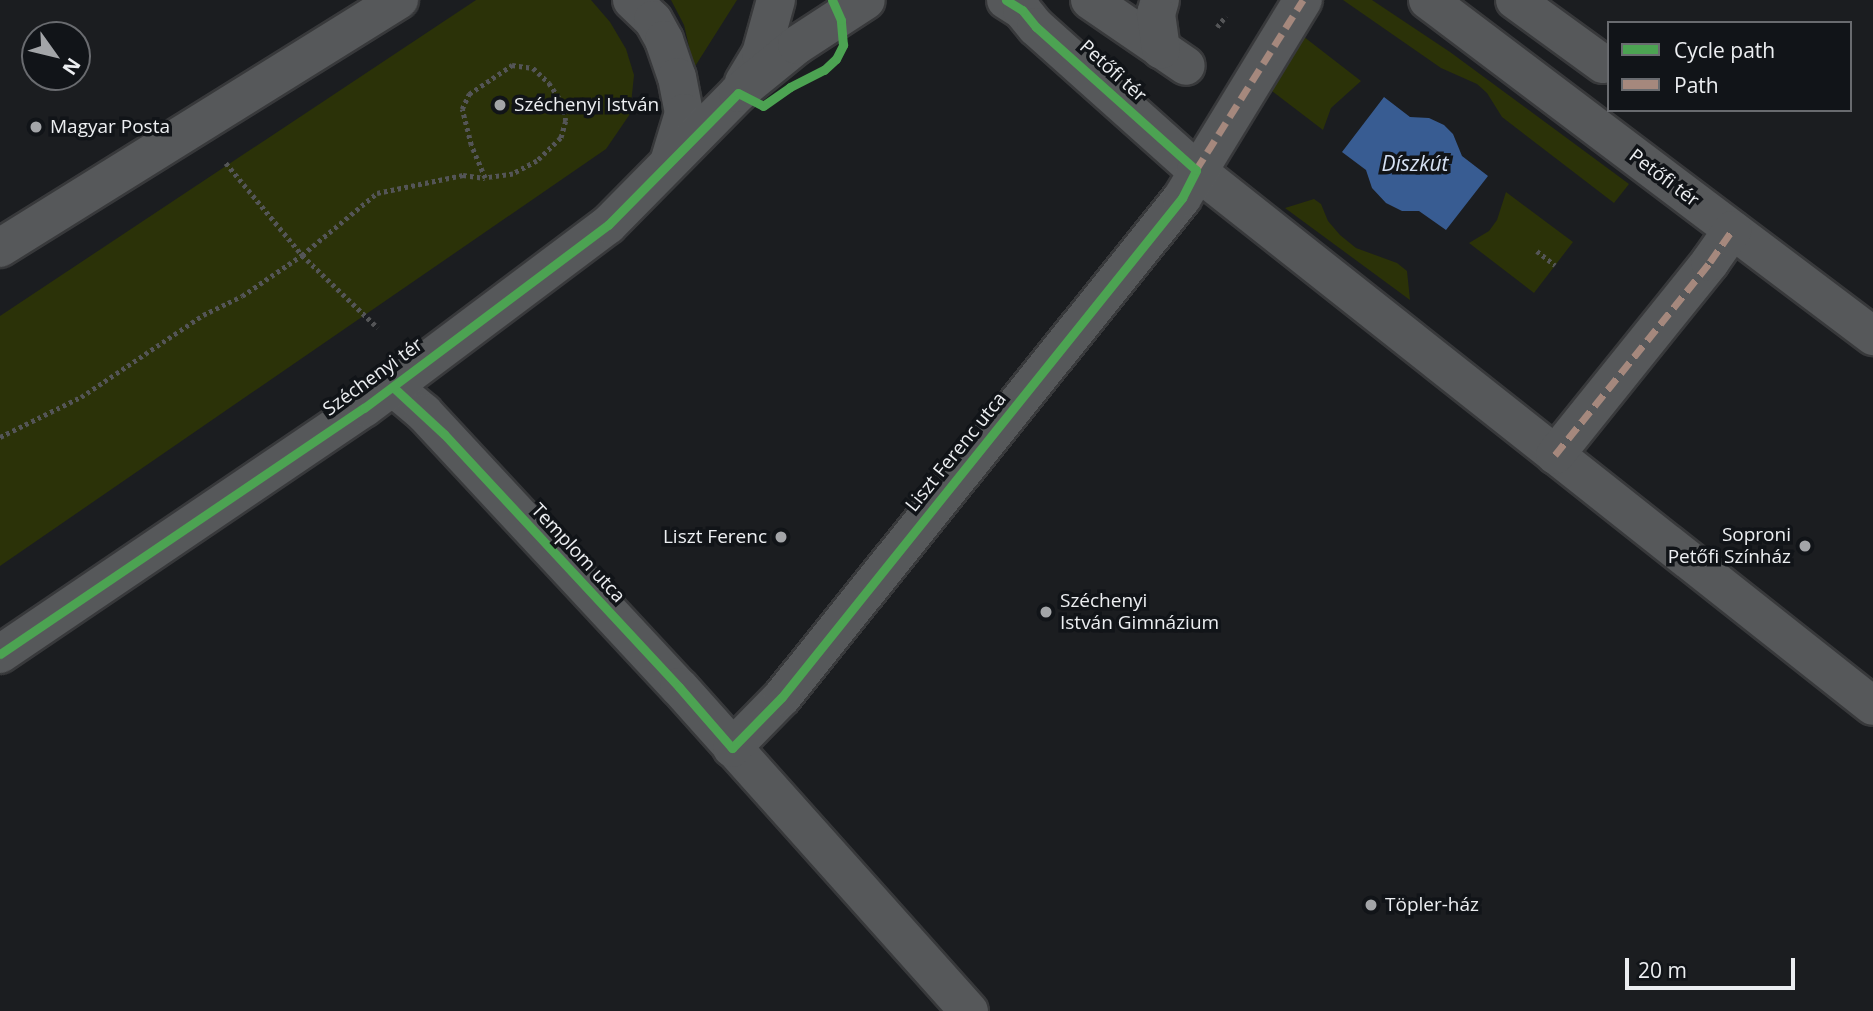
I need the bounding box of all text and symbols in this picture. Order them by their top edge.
north arrow [21,21,91,91]
legend [1607,21,1852,112]
street label: Petőfi tér [1075,35,1151,107]
text: Cycle path [1674,36,1775,64]
text: N [57,53,87,80]
text: Path [1674,71,1719,99]
place label: Széchenyi István [514,94,659,116]
marker: Széchenyi István [492,97,508,113]
place label: Magyar Posta [50,116,170,138]
marker: Magyar Posta [28,119,44,135]
street label: Petőfi tér [1625,144,1703,212]
water label: Díszkút [1382,150,1448,176]
street label: Széchenyi tér [319,333,427,421]
street label: Liszt Ferenc utca [901,388,1011,516]
street label: Templom utca [526,499,630,607]
place label: Soproni Petőfi Színház [1668,524,1791,568]
place label: Liszt Ferenc [663,526,767,548]
marker: Liszt Ferenc [773,529,789,545]
marker: Soproni Petőfi Színház [1797,538,1813,554]
place label: Széchenyi István Gimnázium [1060,590,1219,634]
marker: Széchenyi István Gimnázium [1038,604,1054,620]
place label: Töpler-ház [1385,894,1479,916]
marker: Töpler-ház [1363,897,1379,913]
scale bar [1628,944,1798,988]
text: 20 m [1638,956,1687,984]

